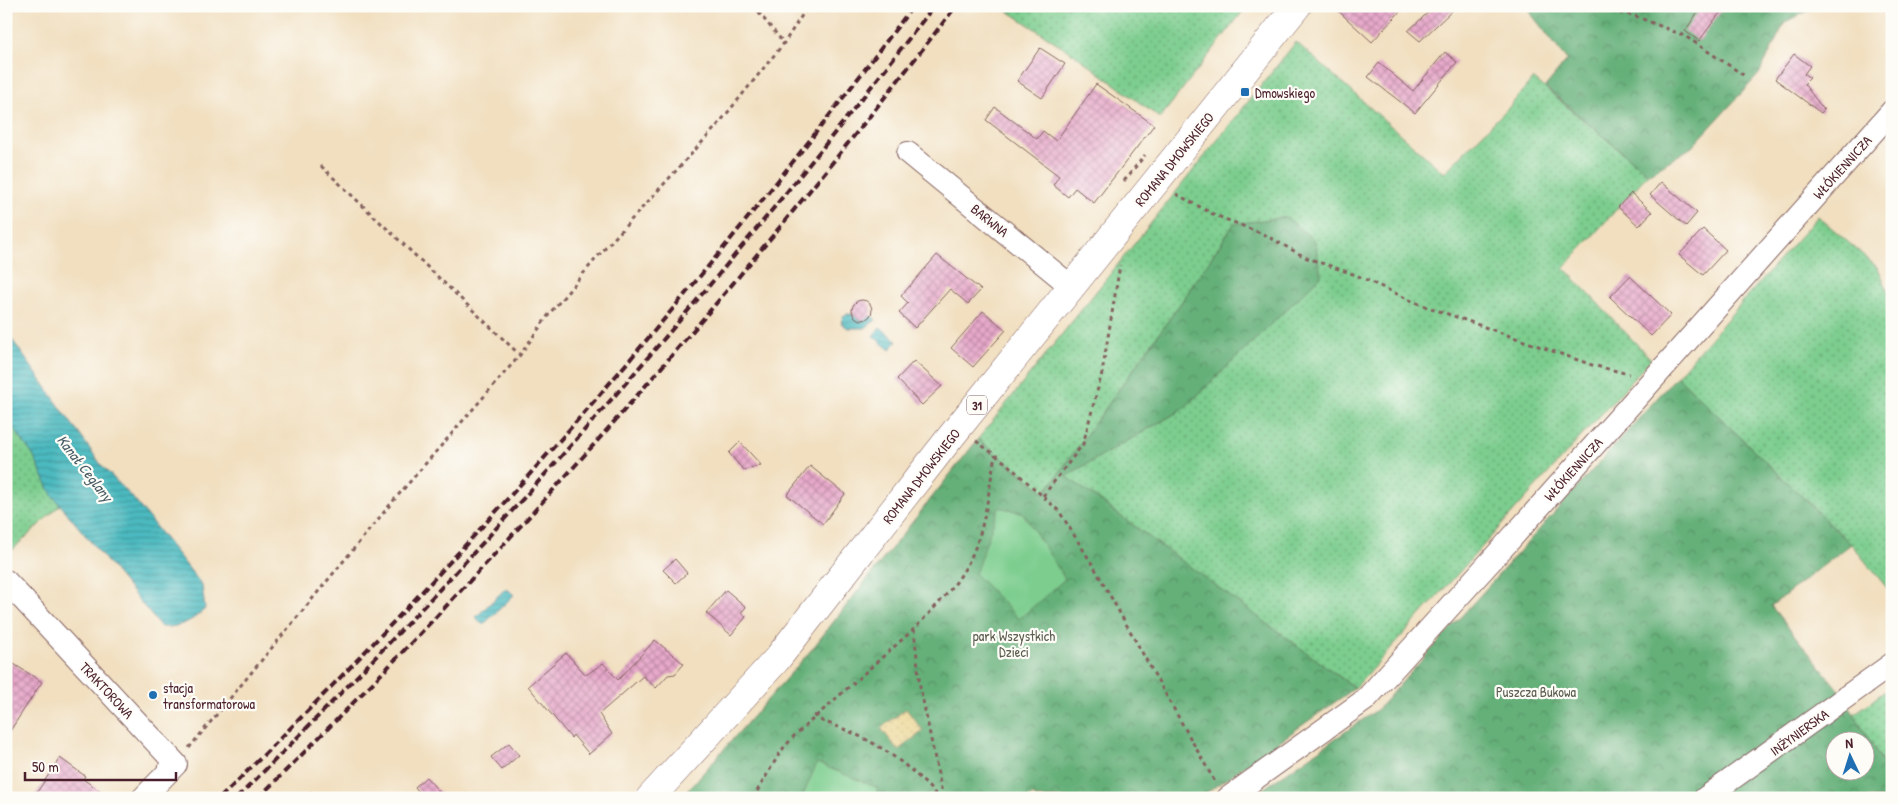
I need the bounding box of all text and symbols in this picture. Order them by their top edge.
place label: Dmowskiego [1255,83,1315,103]
marker: Dmowskiego [1239,86,1251,98]
street label: ROMANA DMOWSKIEGO [1130,108,1218,210]
street label: WŁÓKIENNICZA [1808,131,1876,203]
street label: BARWNA [967,199,1013,241]
road number: 31 [967,396,987,414]
street label: ROMANA DMOWSKIEGO [878,424,964,528]
water label: Kanał Ceglany [52,430,119,507]
street label: WŁÓKIENNICZA [1539,433,1607,505]
park label: park Wszystkich Dzieci [973,626,1055,661]
street label: TRAKTOROWA [76,658,138,723]
place label: stacja transformatorowa [163,678,255,713]
park label: Puszcza Bukowa [1496,682,1576,701]
marker: stacja transformatorowa [147,689,159,701]
street label: INŻYNIERSKA [1766,704,1832,760]
north arrow [1826,732,1876,782]
text: N [1845,733,1854,752]
scale bar [25,749,176,781]
text: 50 m [32,756,59,777]

